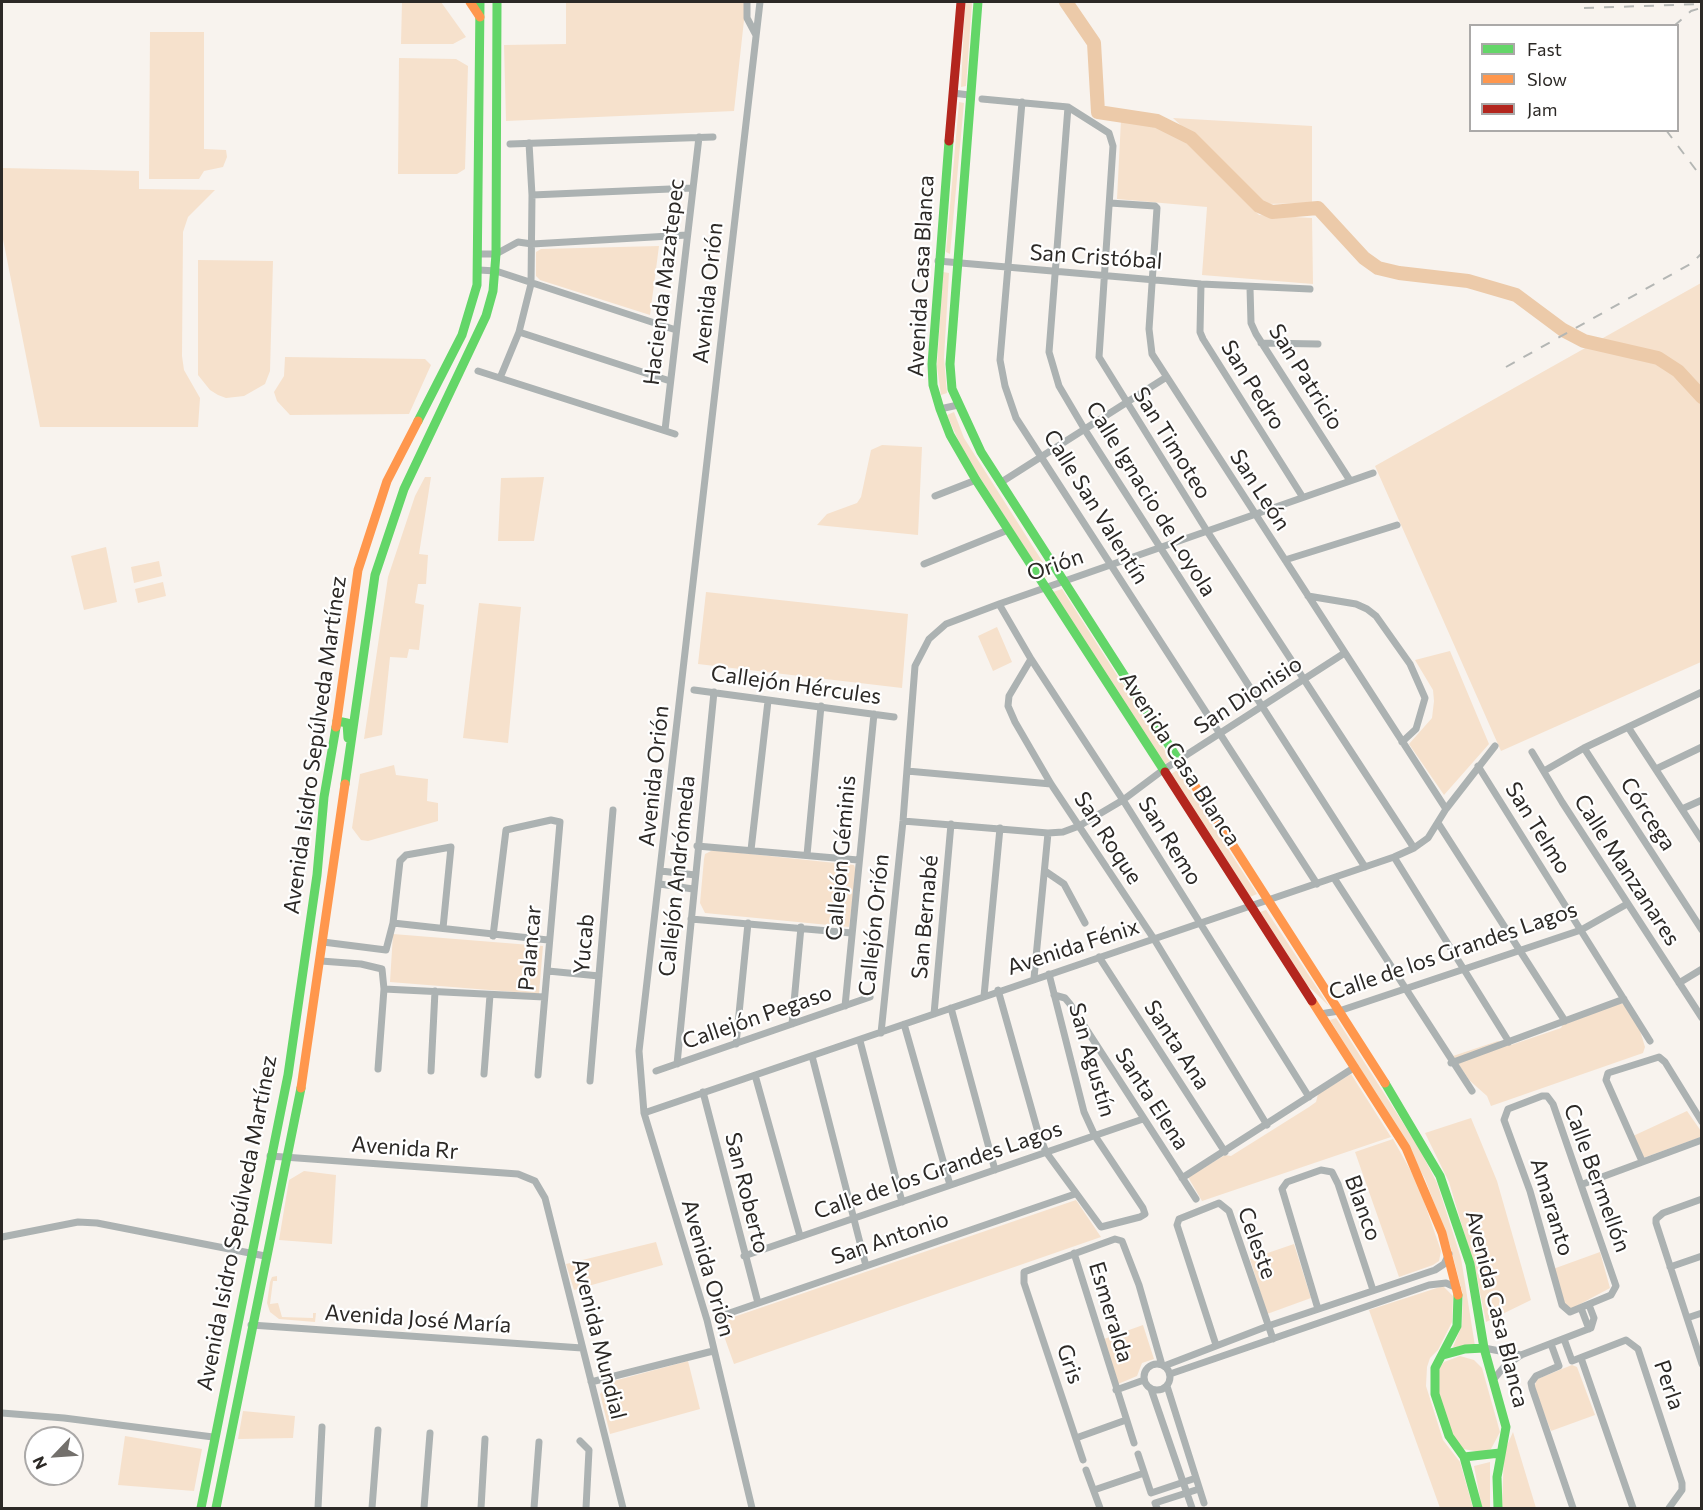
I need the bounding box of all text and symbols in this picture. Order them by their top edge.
legend [1469,24,1679,132]
text: Fast [1527,38,1562,60]
text: Slow [1527,68,1567,90]
text: Jam [1527,98,1557,120]
street label: Avenida Casa Blanca [903,174,939,378]
street label: Hacienda Mazatepec [638,177,690,387]
street label: Avenida Orión [687,221,729,365]
street label: San Cristóbal [1029,239,1163,275]
street label: San Patricio [1263,319,1349,435]
street label: San Pedro [1215,335,1291,435]
street label: San Timoteo [1127,382,1217,504]
street label: Calle Ignacio de Loyola [1080,397,1222,601]
street label: Calle San Valentín [1038,425,1154,589]
street label: San León [1224,445,1296,535]
street label: Orión [1023,543,1087,587]
street label: Avenida Isidro Sepúlveda Martínez [278,574,352,916]
street label: San Dionisio [1189,650,1307,740]
street label: Callejón Hércules [709,660,883,710]
street label: Avenida Casa Blanca [1114,667,1246,851]
street label: Avenida Orión [633,704,675,848]
street label: Córcega [1614,772,1682,856]
street label: Callejón Andrómeda [653,774,701,978]
street label: Callejón Géminis [821,774,861,942]
street label: San Telmo [1499,777,1577,879]
street label: San Roque [1068,787,1148,889]
street label: Calle Manzanares [1568,789,1686,951]
street label: San Remo [1133,792,1207,890]
street label: Callejón Orión [853,852,895,998]
street label: San Bernabé [906,854,944,980]
street label: Calle de los Grandes Lagos [1325,896,1581,1006]
street label: Palancar [513,904,547,992]
street label: Yucab [568,913,600,975]
street label: Avenida Fénix [1004,913,1142,981]
street label: Callejón Pegaso [679,979,835,1055]
street label: Santa Ana [1138,995,1216,1095]
street label: San Agustín [1063,1000,1121,1120]
street label: Santa Elena [1109,1043,1195,1155]
street label: Avenida Isidro Sepúlveda Martínez [192,1053,282,1393]
street label: Calle Bermellón [1558,1100,1636,1256]
street label: Calle de los Grandes Lagos [810,1115,1066,1225]
street label: San Roberto [719,1130,775,1256]
street label: Avenida Rr [351,1131,459,1165]
street label: Amaranto [1525,1155,1579,1259]
street label: Blanco [1339,1172,1387,1244]
street label: Avenida Orión [676,1196,740,1340]
street label: Celeste [1232,1204,1282,1282]
street label: San Antonio [828,1206,952,1270]
street label: Avenida Casa Blanca [1460,1208,1534,1410]
street label: Avenida Mundial [566,1256,632,1422]
street label: Esmeralda [1083,1259,1139,1365]
street label: Avenida José María [324,1299,512,1339]
street label: Gris [1051,1341,1089,1387]
street label: Perla [1648,1357,1690,1413]
north arrow [24,1426,84,1486]
text: N [28,1454,50,1472]

